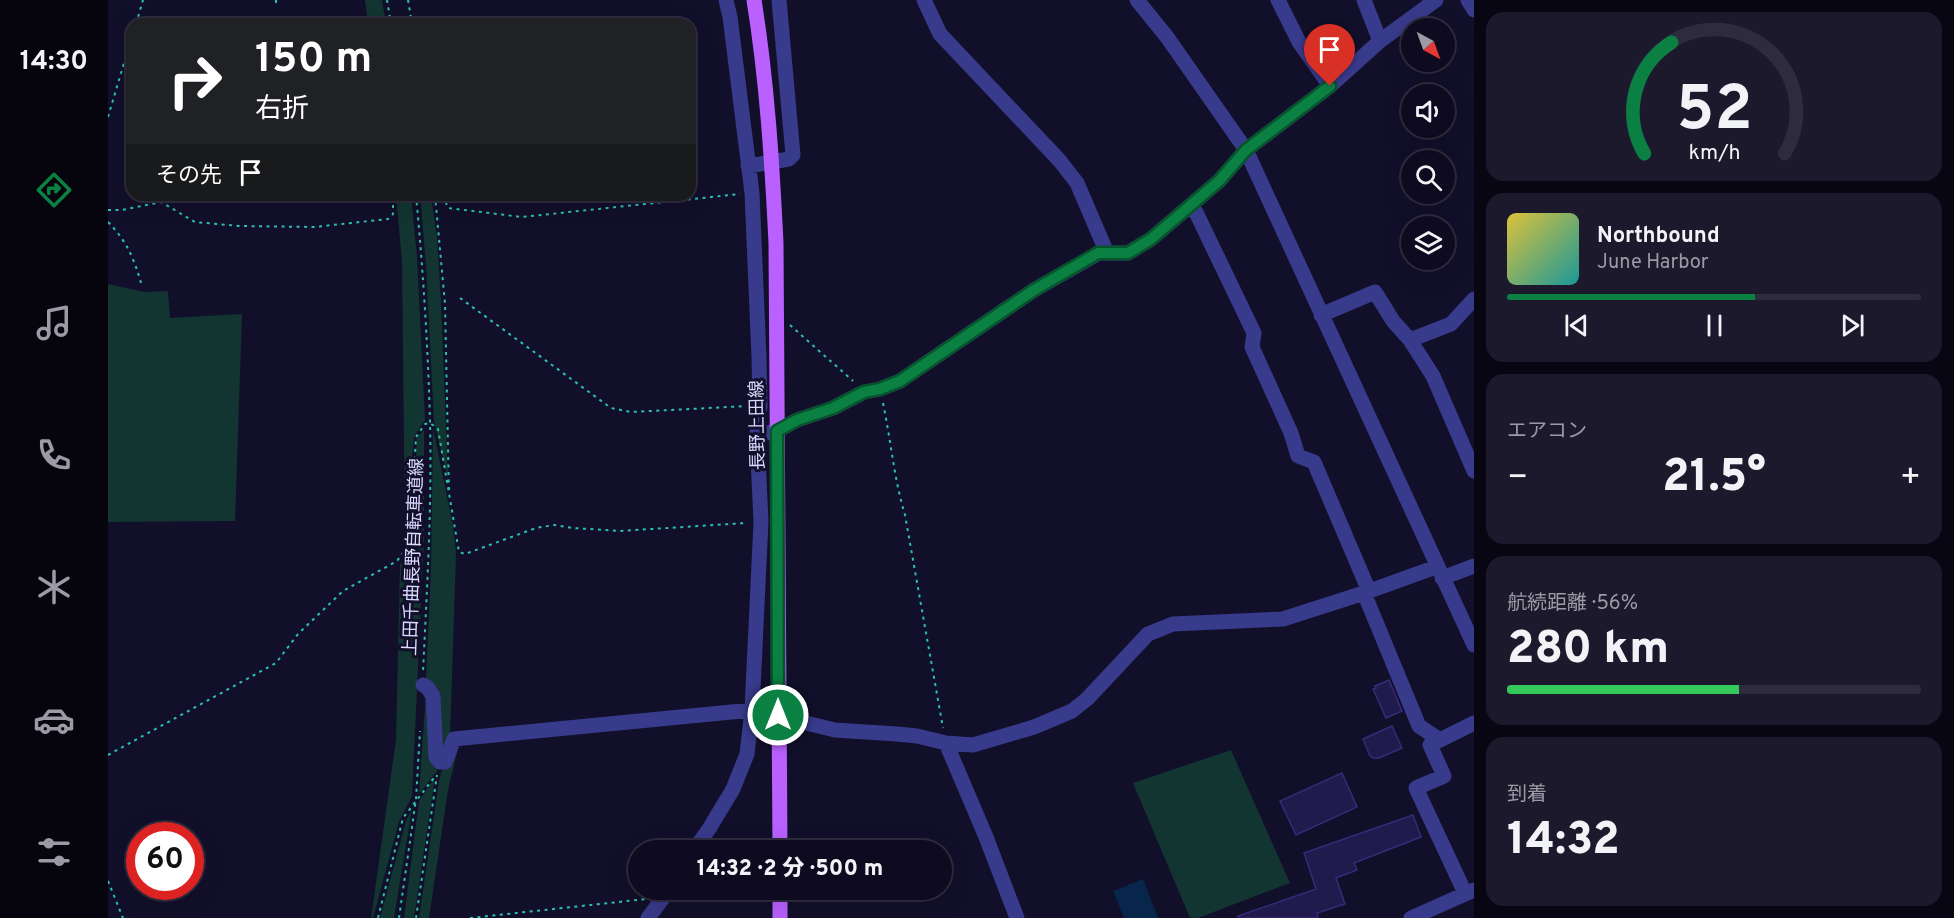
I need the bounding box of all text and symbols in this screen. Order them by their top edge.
north arrow [1401,18,1455,72]
map controls [1401,18,1455,270]
pin [1304,24,1355,86]
icon: arrive [1313,33,1346,66]
text: 150 m [255,34,372,87]
icon: right [156,42,234,120]
text: 14:30 [20,45,88,79]
text: 52 [1676,73,1752,152]
button: sound [1401,84,1455,138]
text: 右折 [255,93,309,127]
text: km/h [1688,140,1740,167]
button: search [1401,150,1455,204]
icon: arrive [234,156,267,189]
text: その先 [156,163,222,190]
icon: directions [33,169,75,211]
button: layers [1401,216,1455,270]
text: Northbound [1597,223,1720,250]
text: June Harbor [1597,250,1709,276]
icon: music [33,302,75,344]
icon: previous [1560,309,1593,342]
icon: pause [1698,309,1731,342]
icon: next [1836,309,1869,342]
street label: 長野上田線 [746,380,771,470]
text: エアコン [1507,419,1587,445]
icon: phone [33,434,75,476]
text: 21.5° [1662,450,1766,507]
street label: 上田千曲長野自転車道線 [400,458,429,656]
text: − [1507,458,1528,500]
text: + [1900,458,1921,500]
icon: climate [33,566,75,608]
text: 航続距離 · 56% [1507,591,1638,617]
text: 280 km [1507,622,1669,679]
position arrow [746,683,810,747]
icon: car [33,699,75,741]
text: 到着 [1507,782,1547,808]
text: 14:32 [1507,813,1620,870]
speed limit sign: 60 [126,822,204,900]
icon: filters [33,831,75,873]
text: 14:32 · 2 分 · 500 m [697,856,883,883]

